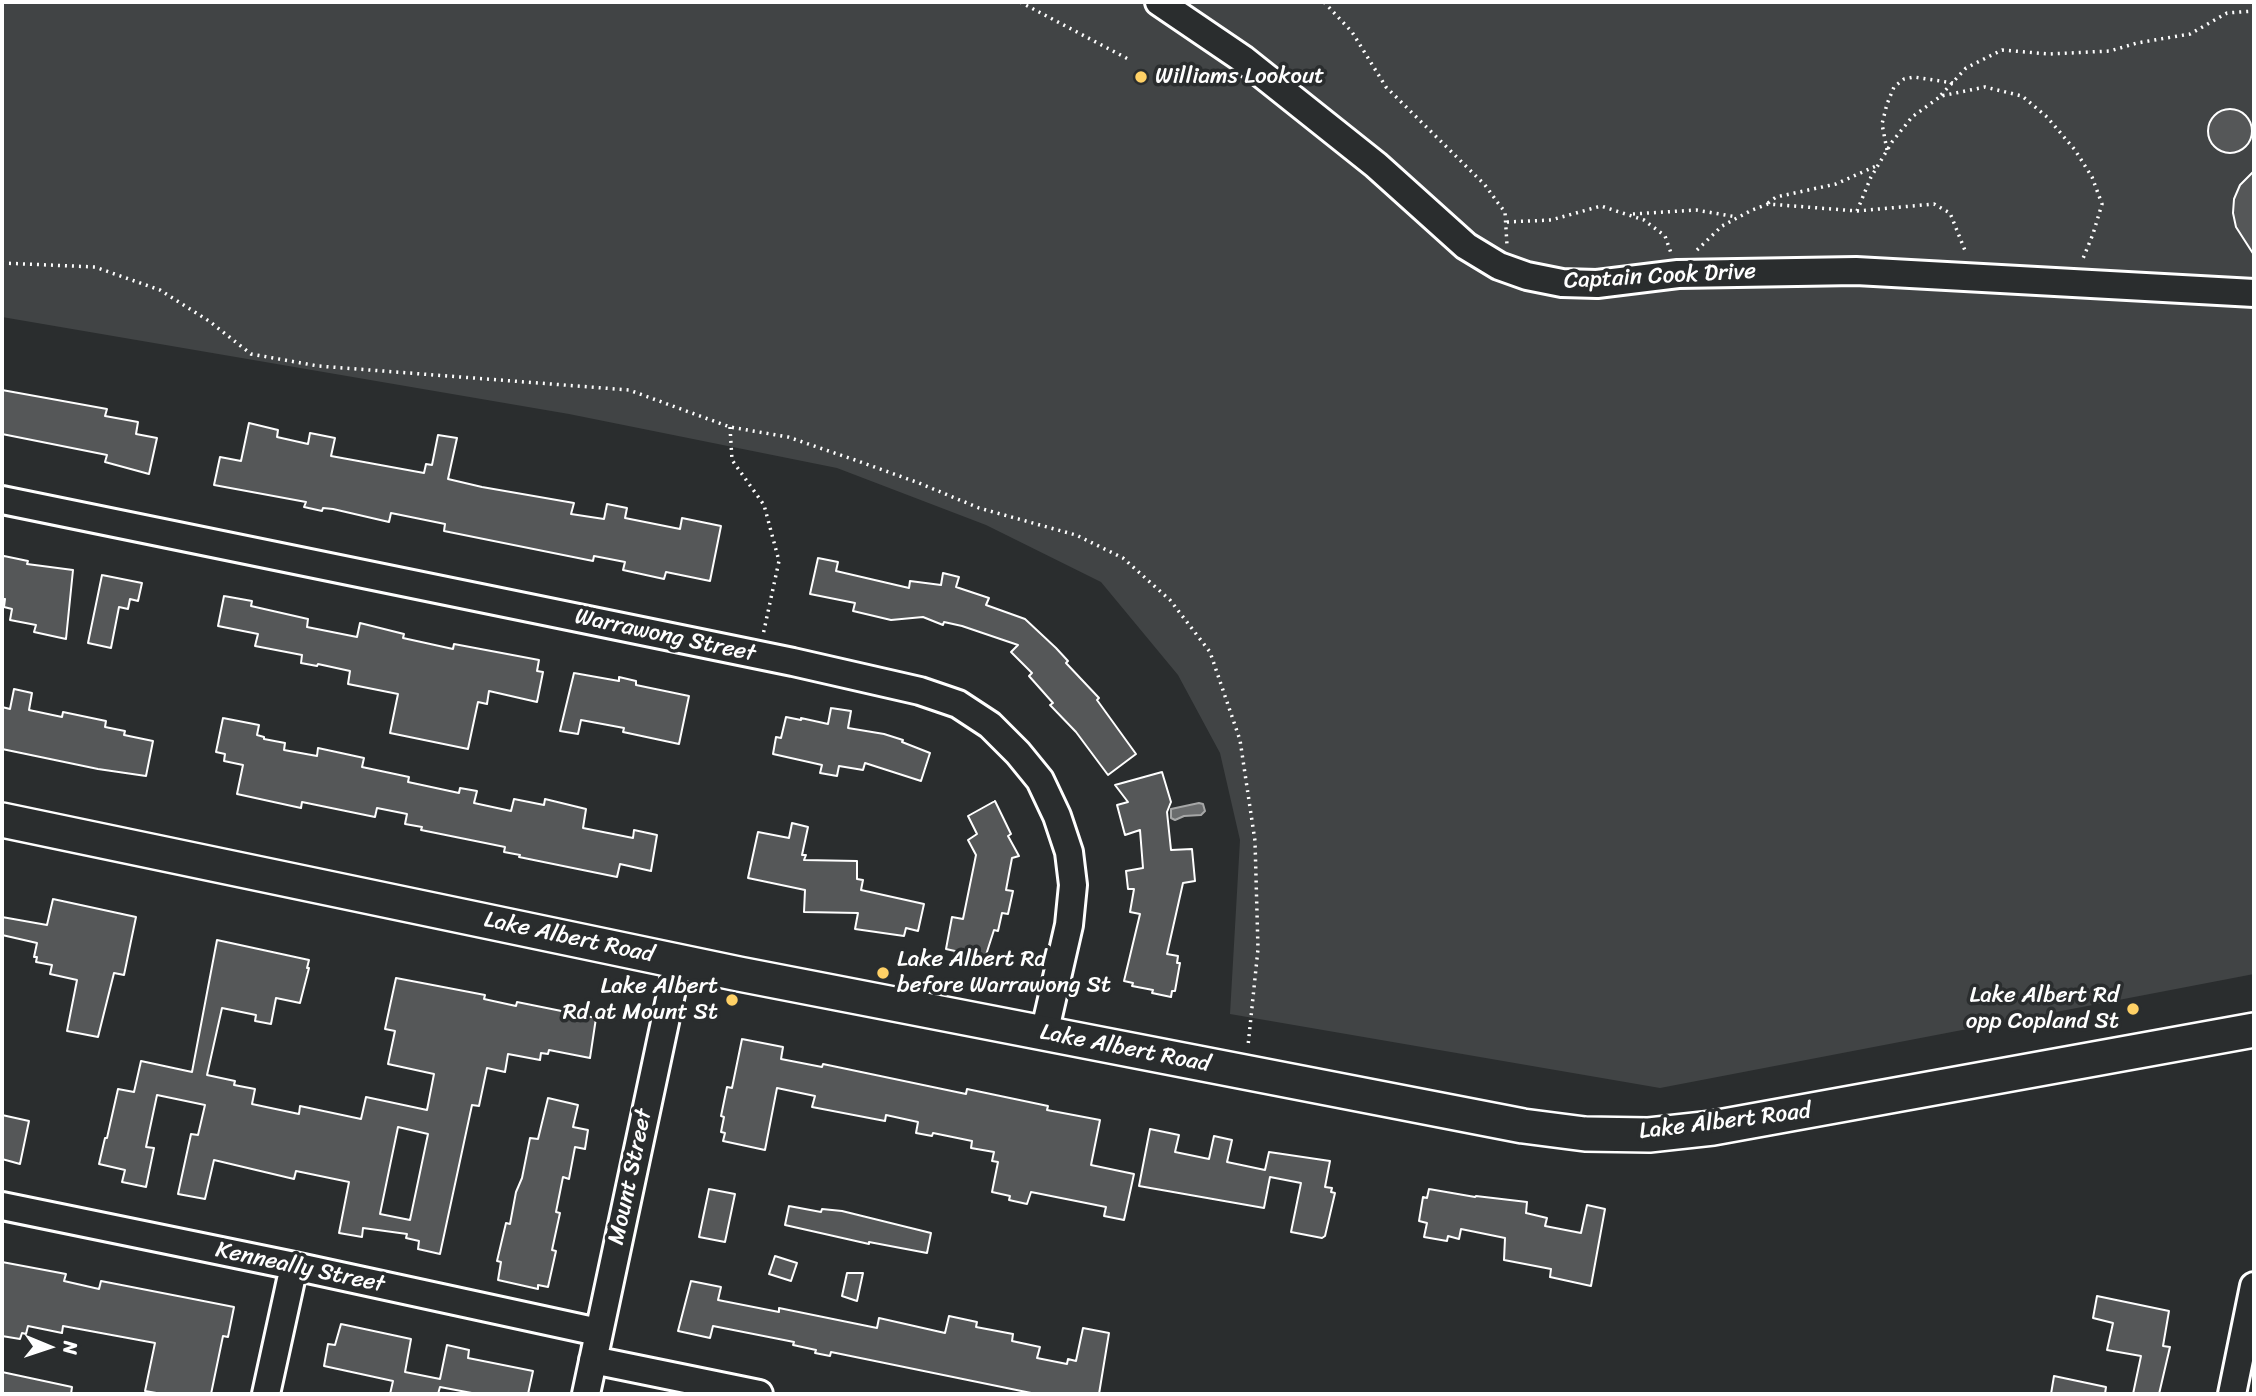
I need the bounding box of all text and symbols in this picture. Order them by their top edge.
place label: Williams Lookout [1155,63,1324,91]
marker: Williams Lookout [1133,69,1149,85]
street label: Captain Cook Drive [1563,258,1757,296]
street label: Warrawong Street [572,603,758,669]
street label: Lake Albert Road [482,907,656,969]
place label: Lake Albert Rd before Warrawong St [897,946,1111,1000]
marker: Lake Albert Rd before Warrawong St [875,965,891,981]
place label: Lake Albert Rd at Mount St [563,973,718,1027]
place label: Lake Albert Rd opp Copland St [1966,982,2119,1036]
marker: Lake Albert Rd at Mount St [724,992,740,1008]
marker: Lake Albert Rd opp Copland St [2125,1001,2141,1017]
street label: Lake Albert Road [1038,1019,1212,1079]
street label: Lake Albert Road [1638,1098,1812,1146]
street label: Mount Street [603,1107,659,1247]
street label: Kenneally Street [213,1237,387,1299]
north arrow [14,1312,84,1382]
text: N [54,1341,87,1355]

